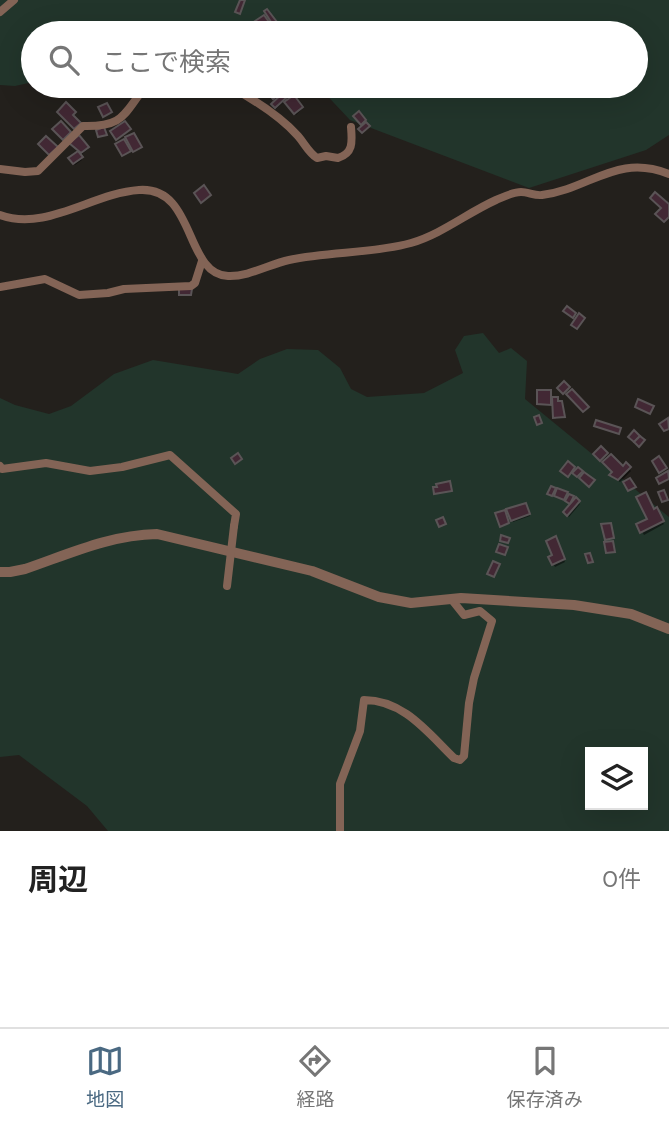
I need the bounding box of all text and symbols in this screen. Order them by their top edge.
search box [21,21,648,98]
icon: search [45,41,83,79]
text: ここで検索 [101,45,231,79]
map controls [585,747,648,810]
button: layers [585,747,648,810]
text: 周辺 [28,860,88,899]
text: 0件 [602,864,641,894]
tab: 地図 [86,1042,124,1112]
tab: 経路 [296,1042,335,1112]
tab: 保存済み [507,1042,583,1112]

